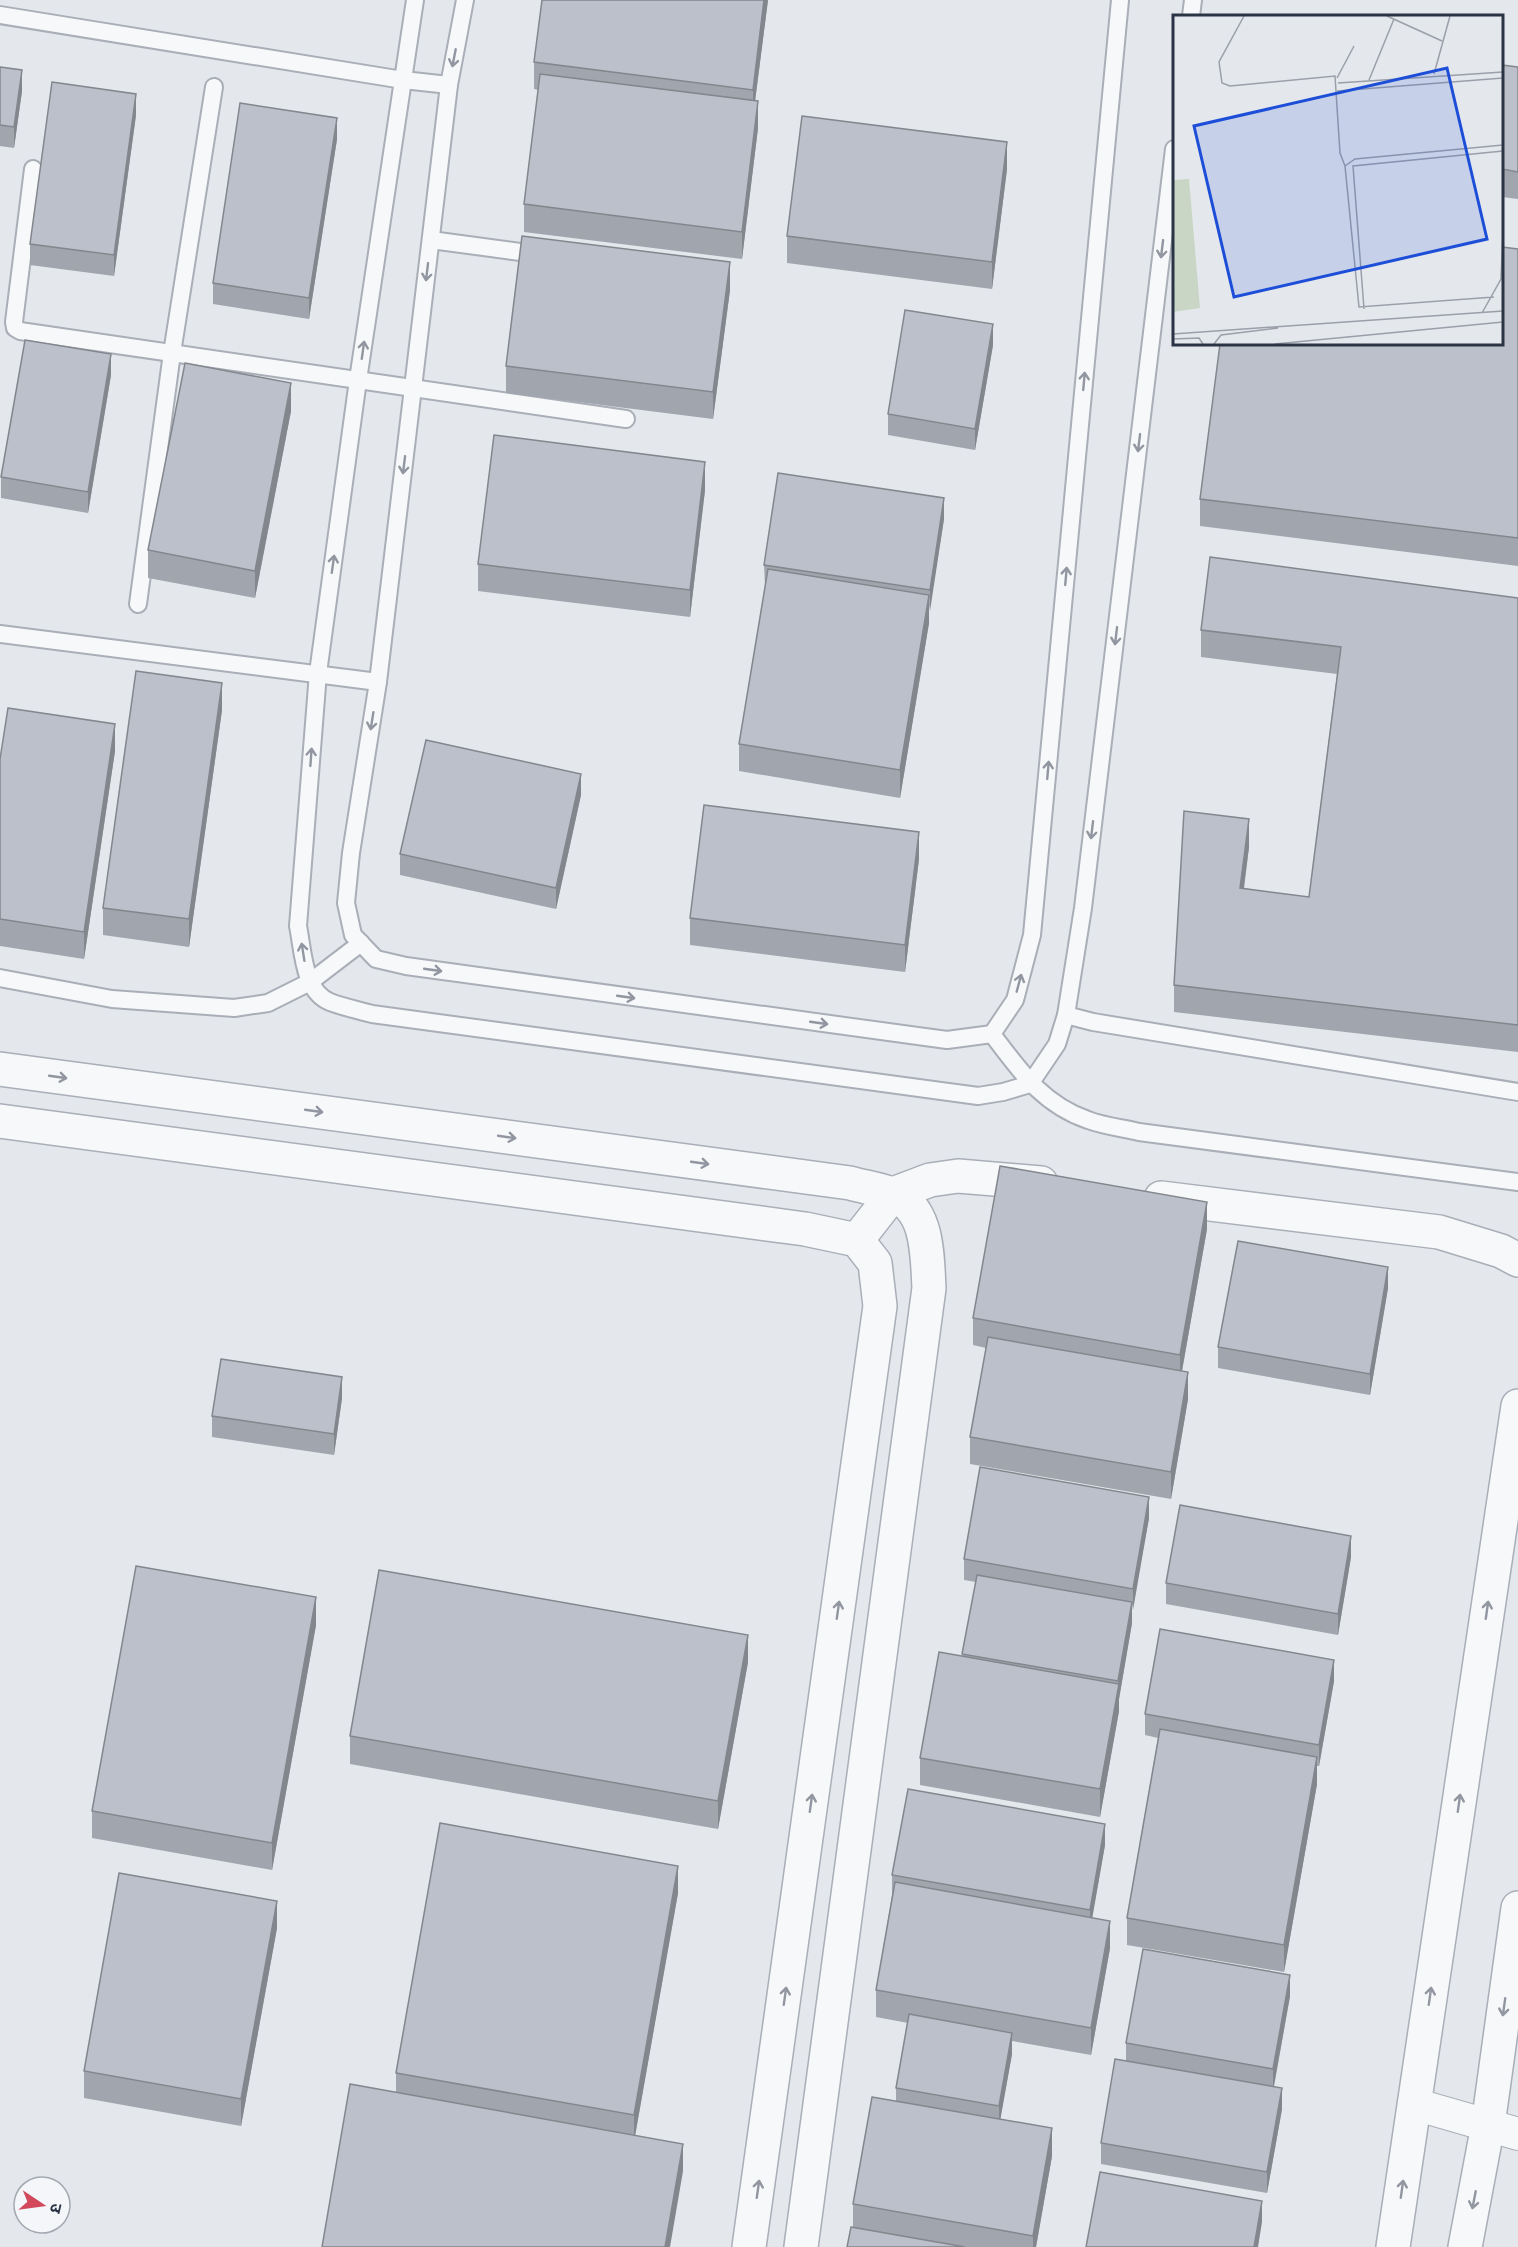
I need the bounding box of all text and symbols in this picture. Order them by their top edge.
inset map [1173,15,1503,345]
one-way arrow [448,47,459,67]
one-way arrow [1157,239,1168,259]
one-way arrow [421,261,432,281]
one-way arrow [357,340,368,360]
one-way arrow [1079,372,1090,392]
one-way arrow [1133,432,1144,452]
one-way arrow [398,455,409,475]
one-way arrow [327,554,338,574]
one-way arrow [1061,566,1072,586]
one-way arrow [1110,626,1121,646]
one-way arrow [366,711,377,731]
one-way arrow [306,748,317,768]
one-way arrow [1043,760,1054,780]
one-way arrow [1087,820,1098,839]
one-way arrow [297,942,308,962]
one-way arrow [423,965,442,976]
one-way arrow [1014,974,1026,993]
one-way arrow [616,991,636,1002]
one-way arrow [809,1018,829,1029]
one-way arrow [48,1072,67,1083]
one-way arrow [303,1106,323,1117]
one-way arrow [497,1132,516,1143]
one-way arrow [690,1158,710,1169]
one-way arrow [833,1600,844,1620]
one-way arrow [1482,1601,1493,1621]
one-way arrow [806,1793,817,1813]
one-way arrow [1453,1794,1464,1814]
one-way arrow [779,1987,790,2006]
one-way arrow [1425,1987,1436,2007]
one-way arrow [1499,1997,1510,2017]
north arrow [12,2175,72,2235]
one-way arrow [752,2180,763,2199]
one-way arrow [1396,2180,1407,2200]
one-way arrow [1468,2190,1479,2209]
text: उ [46,2202,66,2216]

